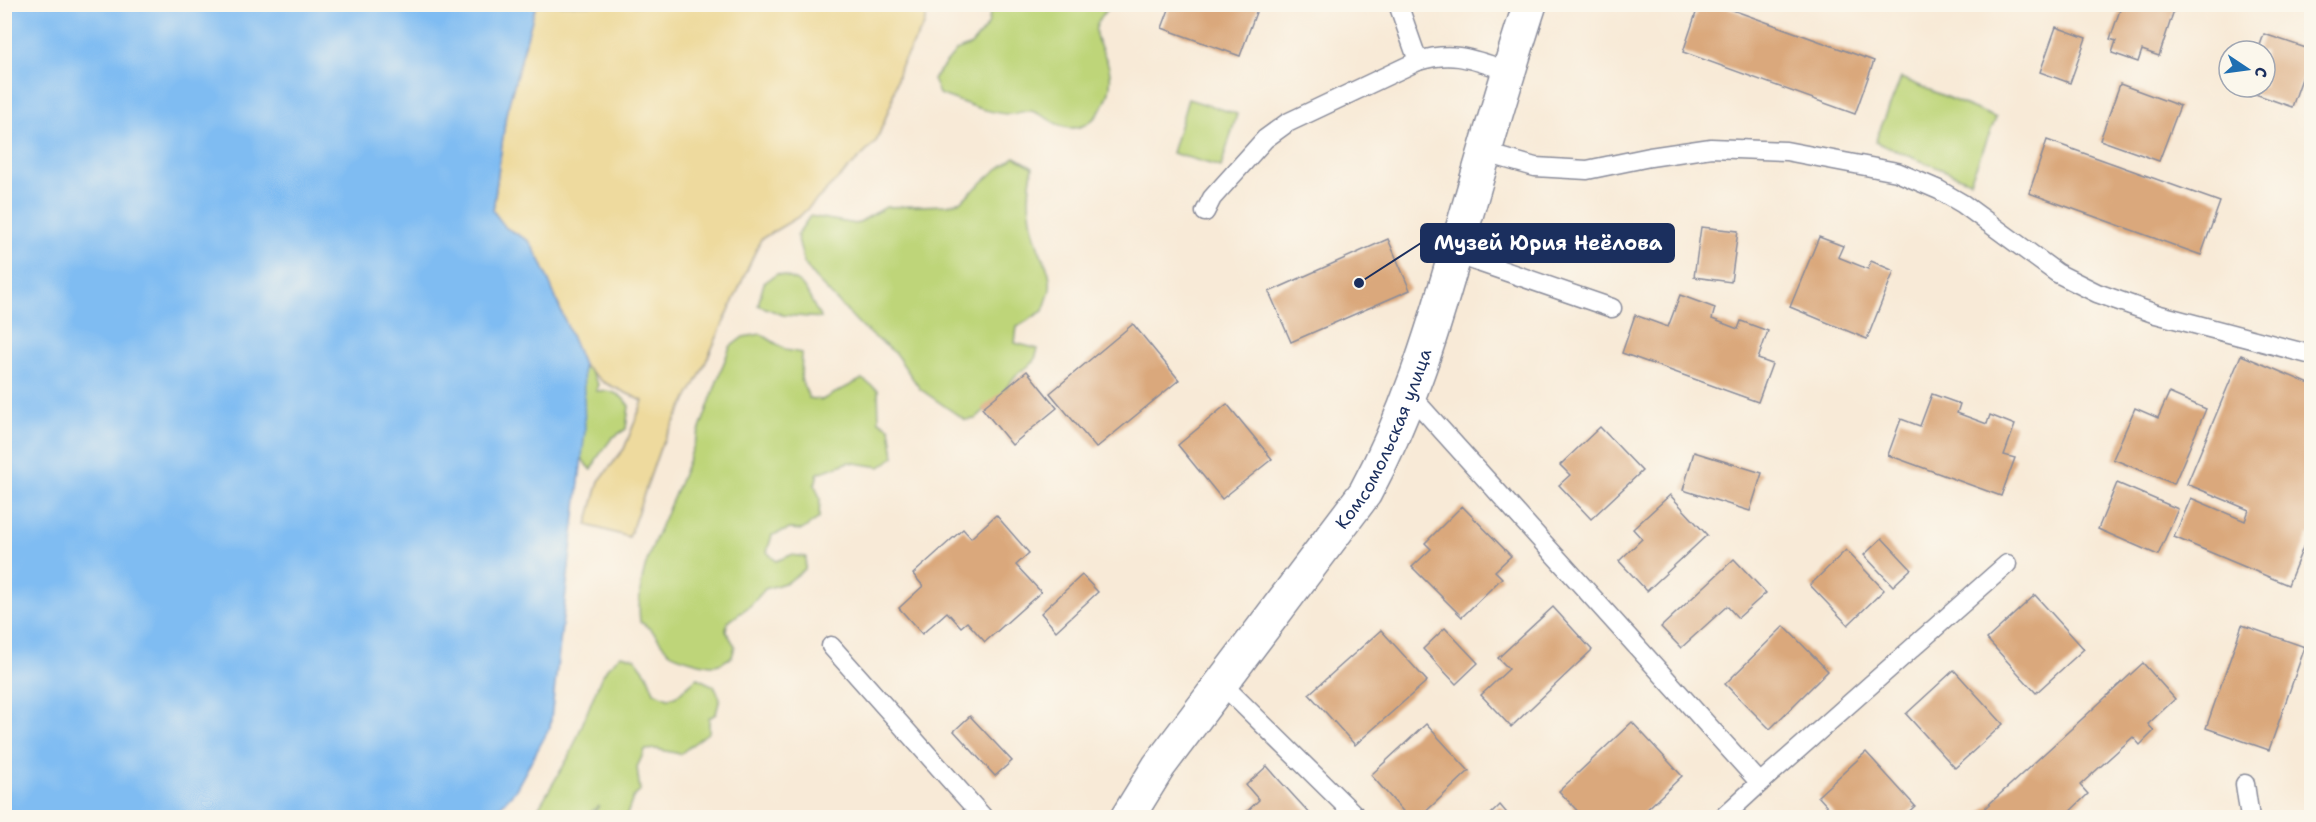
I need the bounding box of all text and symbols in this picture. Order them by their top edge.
north arrow [2217,39,2277,99]
text: С [2250,65,2272,80]
callout: Музей Юрия Неёлова [1421,224,1674,262]
text: Музей Юрия Неёлова [1434,230,1663,256]
street label: Комсомольская улица [1330,345,1437,534]

